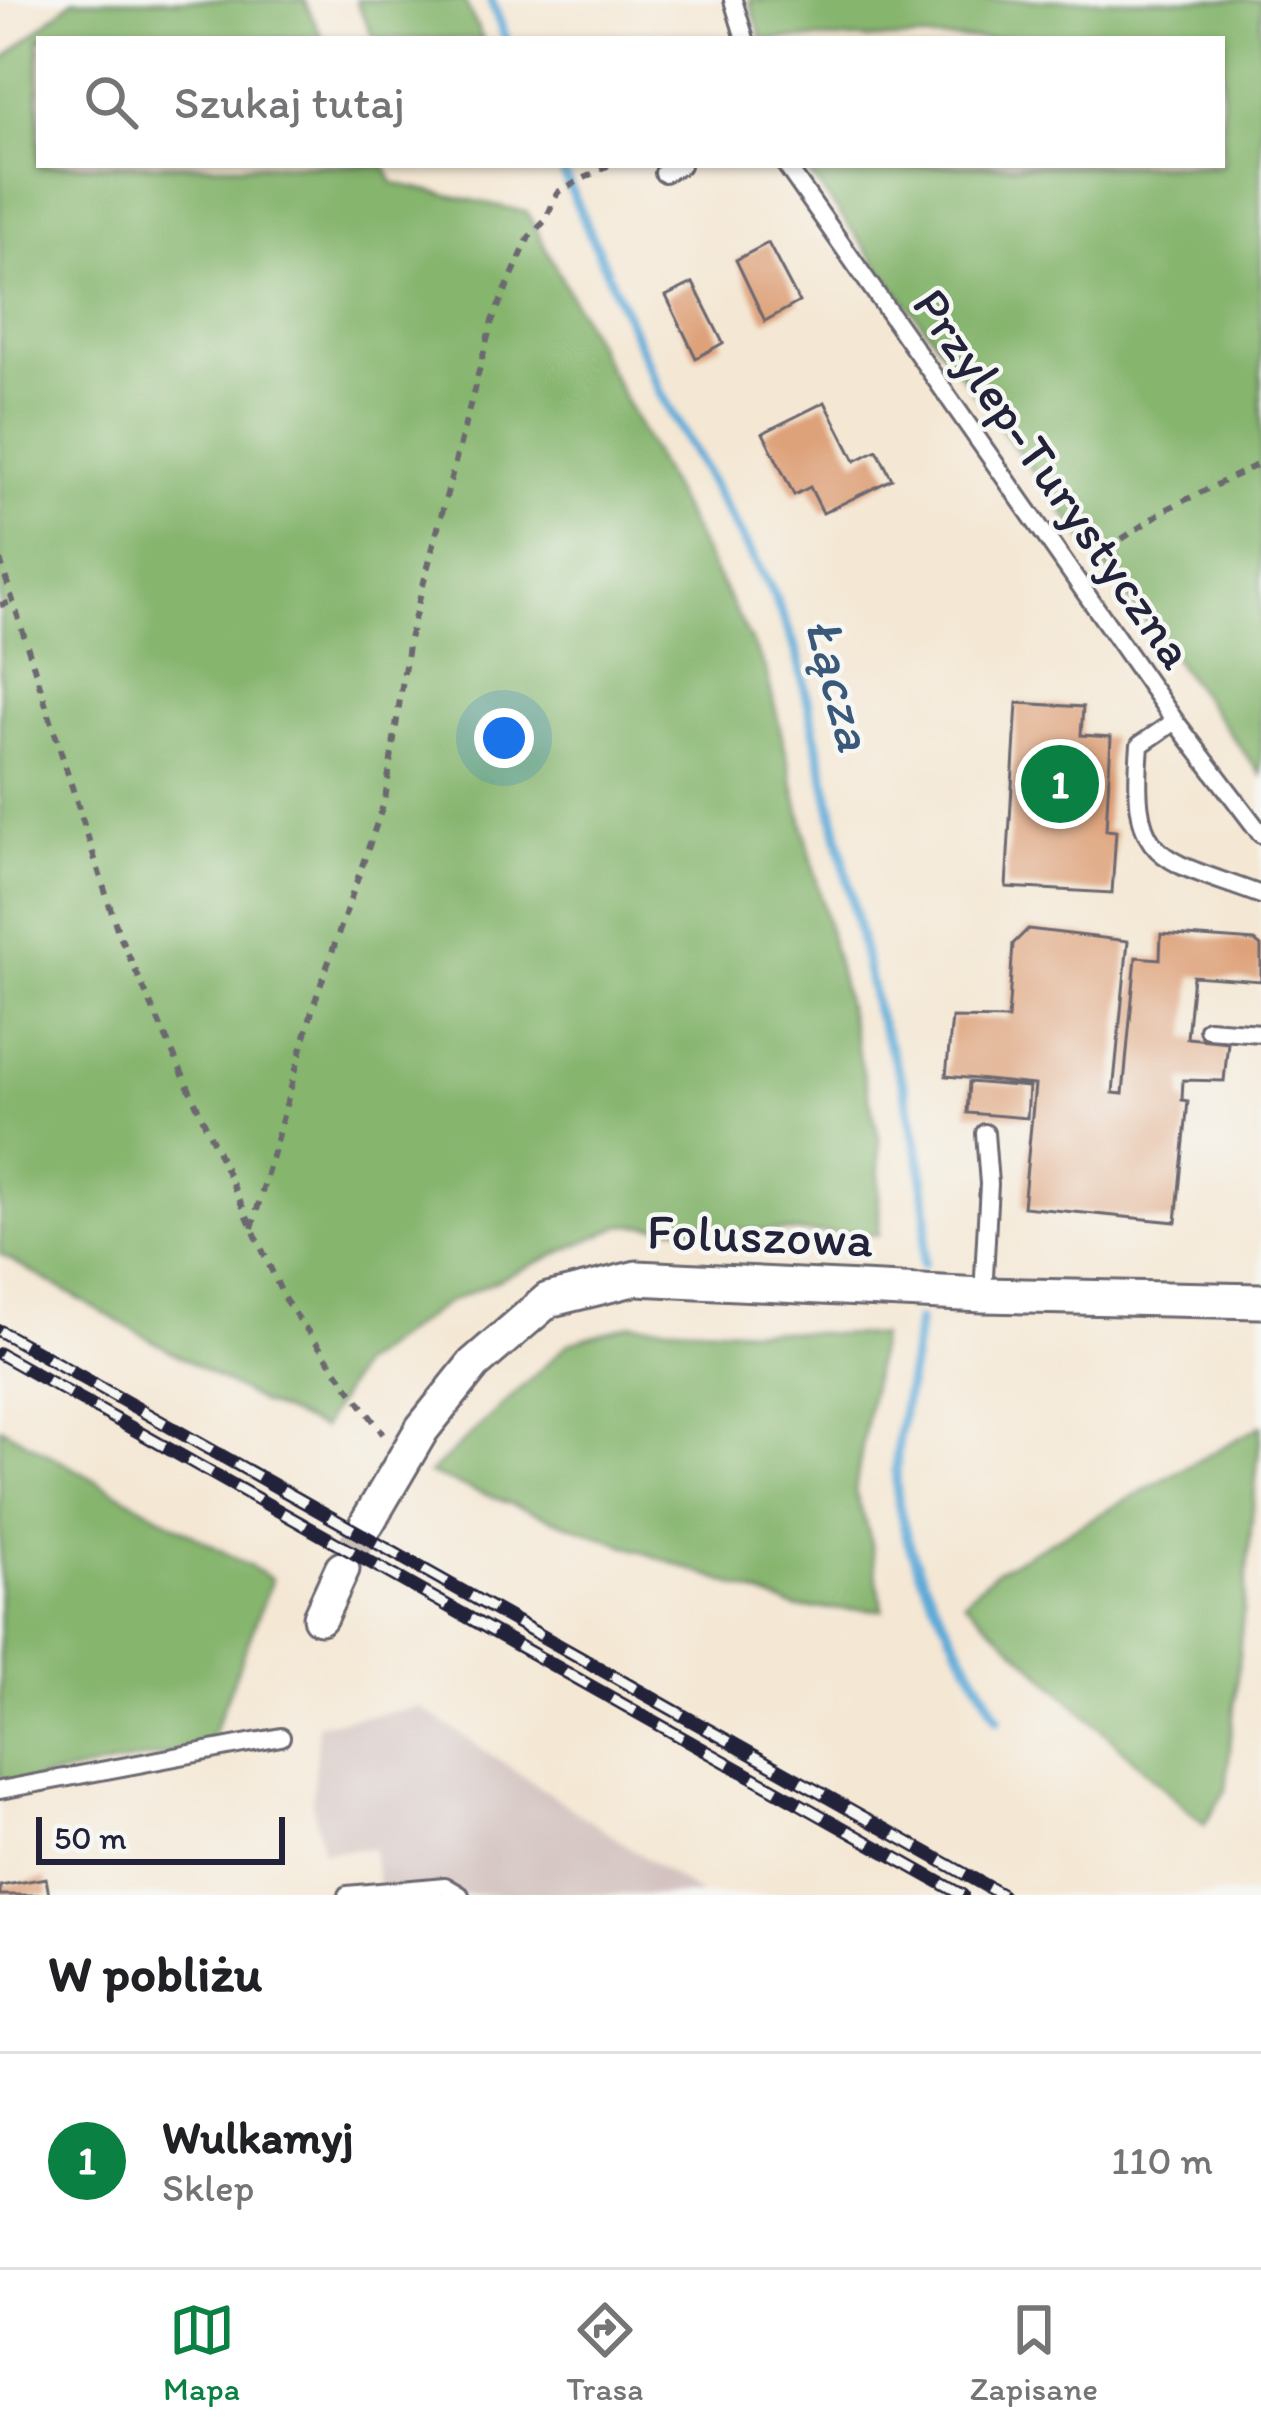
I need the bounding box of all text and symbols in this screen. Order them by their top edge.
search box [36,36,1225,168]
icon: search [78,69,144,135]
text: Szukaj tutaj [174,75,405,129]
street label: Przylep-Turystyczna [900,276,1208,680]
water label: Łącza [791,611,889,758]
your location [474,708,534,768]
pin: 1 [1021,739,1099,829]
street label: Foluszowa [646,1201,874,1269]
scale bar [36,1811,285,1864]
text: 50 m [54,1818,127,1857]
text: W pobliżu [48,1943,262,2004]
text: Wulkamyj [162,2110,353,2164]
text: 1 [78,2137,96,2184]
text: 110 m [1111,2137,1213,2184]
text: Sklep [162,2164,254,2211]
tab: Mapa [163,2297,240,2408]
tab: Trasa [566,2297,644,2408]
tab: Zapisane [970,2297,1098,2408]

